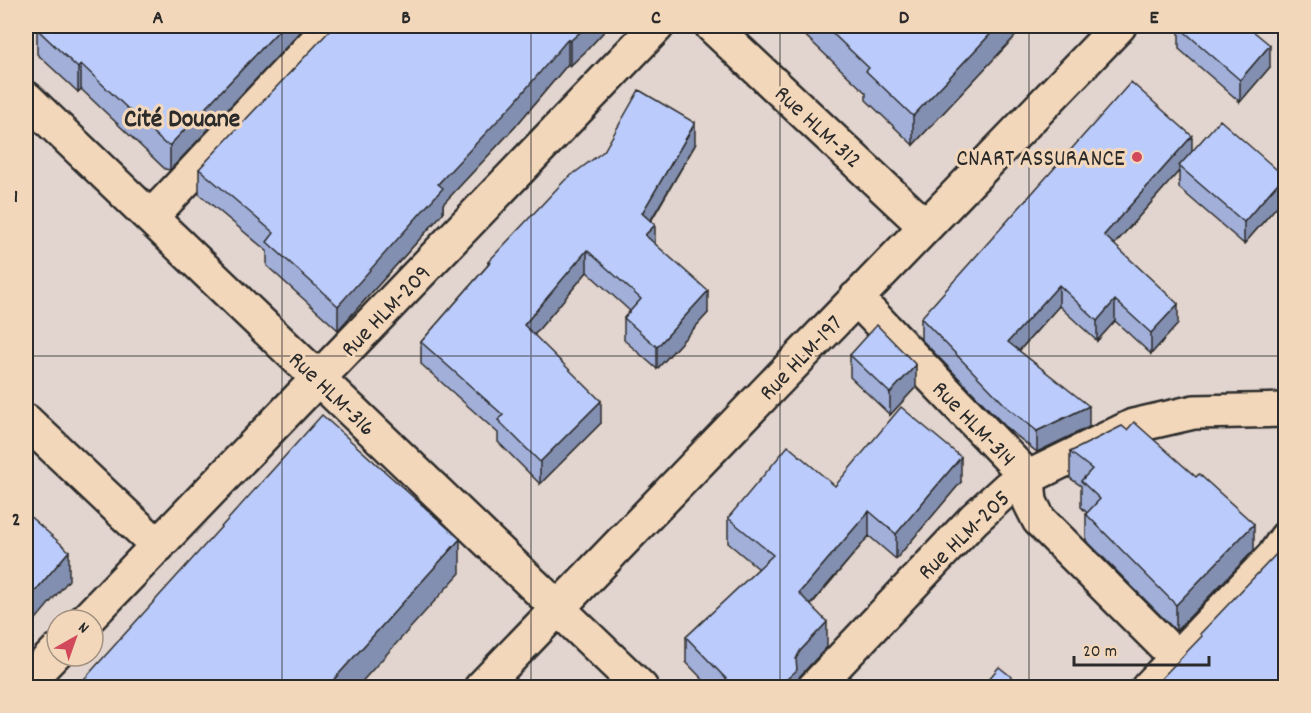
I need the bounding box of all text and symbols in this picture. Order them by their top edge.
text: A [153,5,164,33]
text: B [401,5,411,33]
text: C [651,5,661,33]
text: D [899,5,910,33]
text: E [1149,5,1159,33]
street label: Rue HLM-312 [766,79,868,178]
district label: Cité Douane [124,102,240,139]
place label: CNART ASSURANCE [956,143,1125,177]
marker: CNART ASSURANCE [1130,150,1144,164]
text: 1 [14,184,18,212]
street label: Rue HLM-209 [334,258,440,366]
street label: Rue HLM-197 [752,308,852,410]
street label: Rue HLM-316 [279,345,382,446]
street label: Rue HLM-314 [923,374,1023,476]
street label: Rue HLM-205 [911,483,1019,589]
text: 2 [12,507,20,535]
north arrow [45,608,105,668]
text: N [73,617,94,640]
scale bar [1074,629,1209,667]
text: 20 m [1083,640,1117,665]

